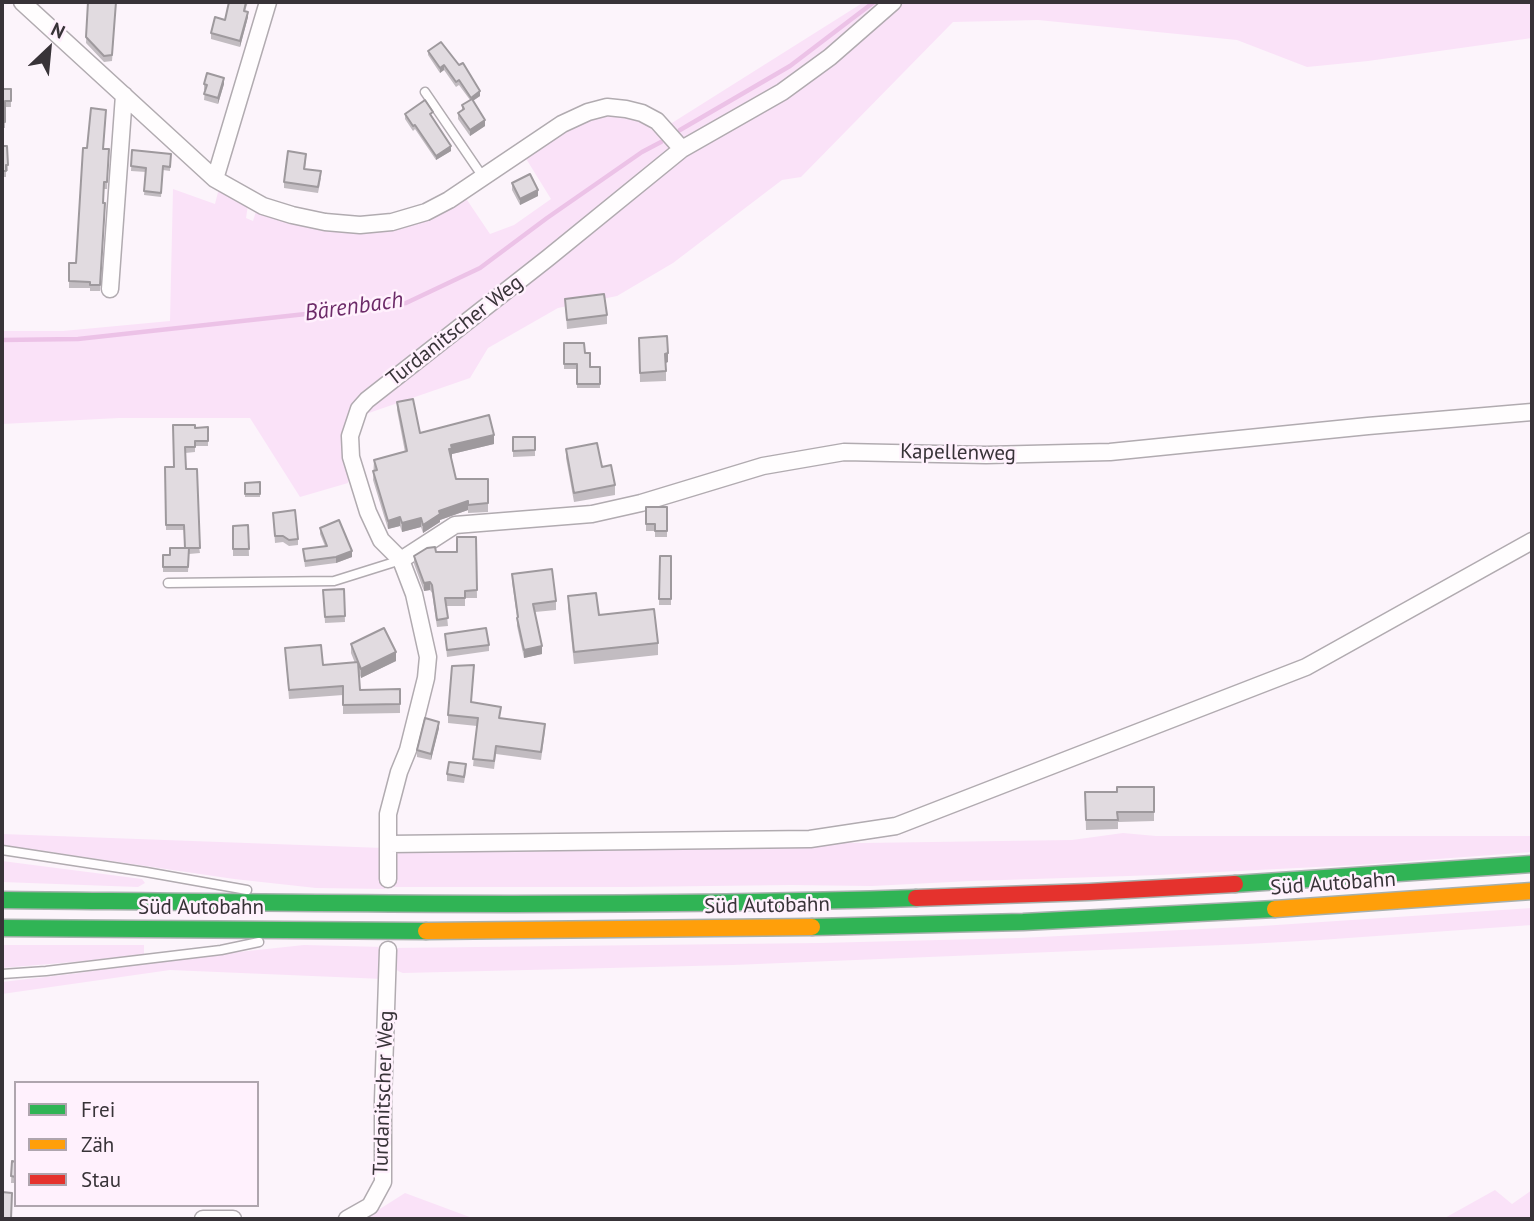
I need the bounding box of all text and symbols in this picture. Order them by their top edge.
north arrow [14,14,84,84]
text: N [47,17,69,44]
street label: Turdanitscher Weg [382,270,528,392]
water label: Bärenbach [303,286,405,328]
street label: Kapellenweg [900,439,1016,467]
street label: Süd Autobahn [1269,867,1397,901]
street label: Süd Autobahn [704,892,830,920]
street label: Süd Autobahn [138,895,264,921]
street label: Turdanitscher Weg [369,1010,399,1176]
legend [14,1081,259,1207]
text: Frei [81,1096,115,1123]
text: Zäh [81,1131,114,1158]
text: Stau [81,1166,121,1193]

